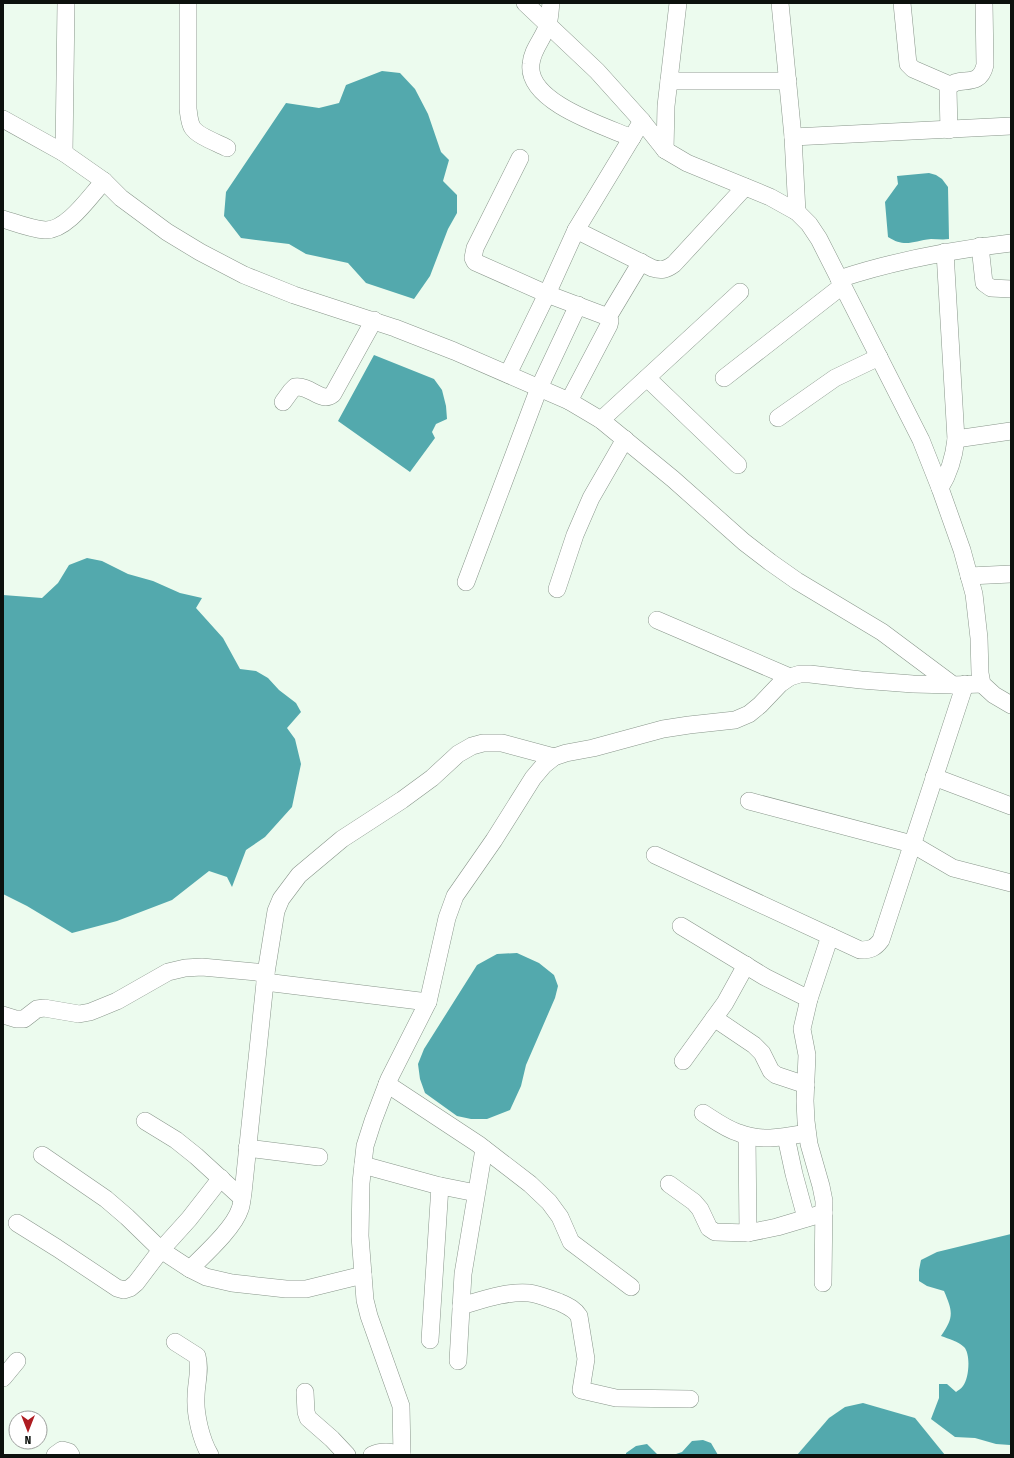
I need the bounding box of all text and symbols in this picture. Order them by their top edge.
north arrow [8,1410,48,1450]
text: N [25,1433,31,1446]

